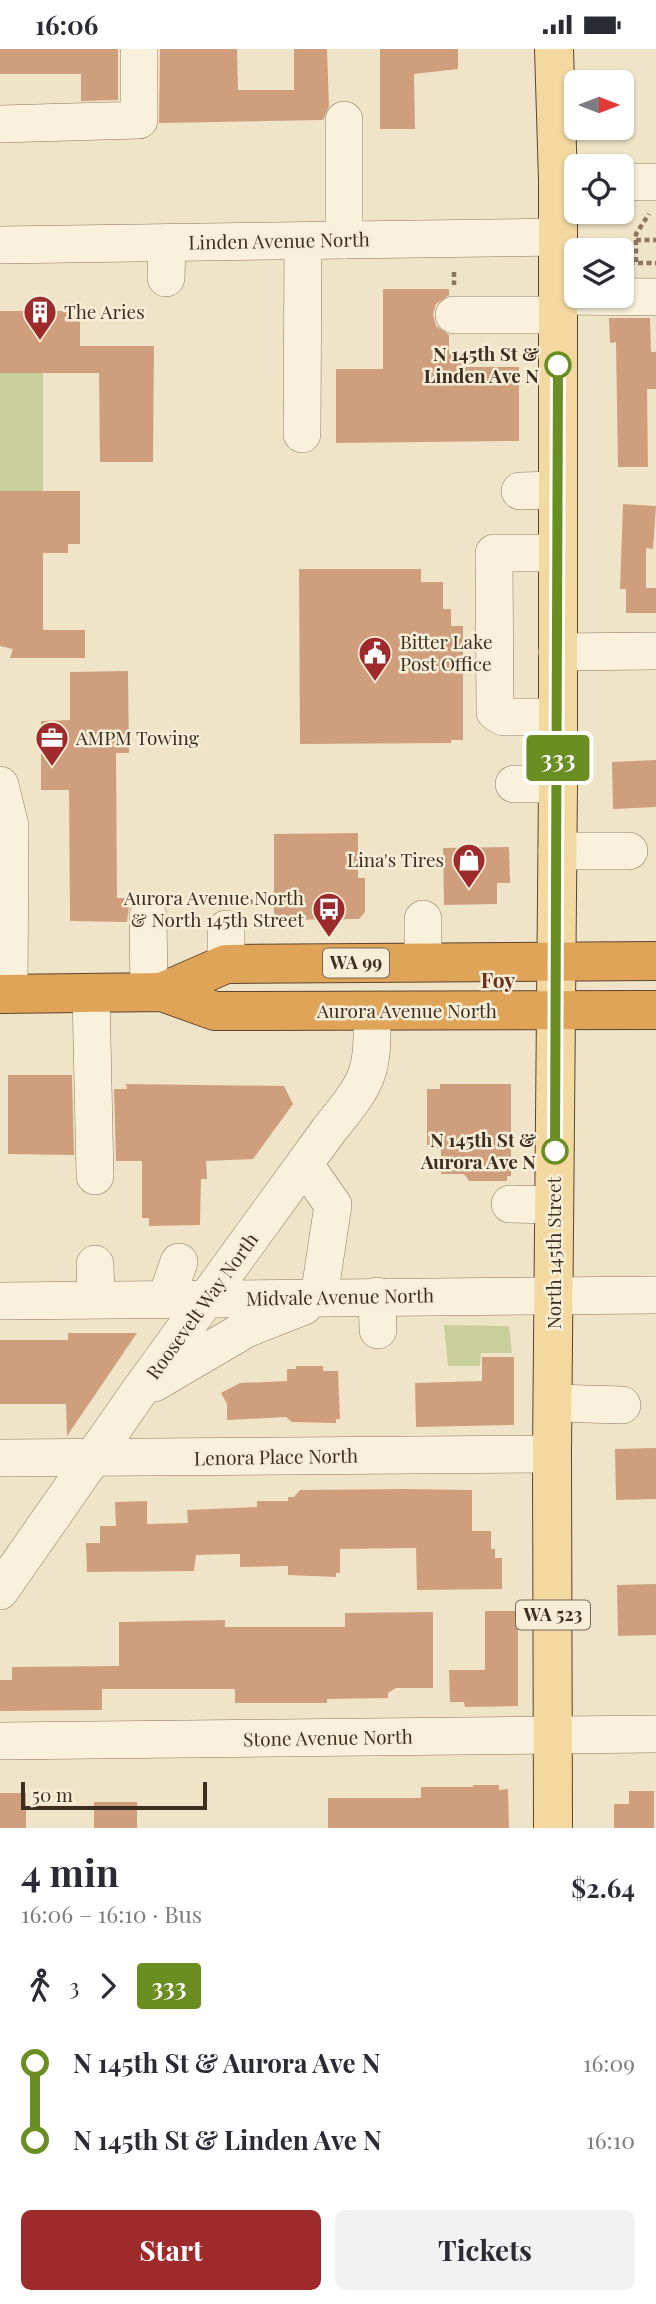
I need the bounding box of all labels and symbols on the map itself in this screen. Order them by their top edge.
north arrow [564,70,634,140]
street label: Linden Avenue North [188,225,370,255]
building icon: The Aries [21,293,59,342]
place label: The Aries [64,298,145,324]
place label: N 145th St & Linden Ave N [424,340,539,388]
marker: N 145th St & Linden Ave N [545,352,571,378]
place label: Bitter Lake Post Office [400,628,493,676]
public building icon: Bitter Lake Post Office [356,634,394,683]
office icon: AMPM Towing [33,719,71,768]
place label: AMPM Towing [75,724,199,750]
line badge: 333 [518,735,598,781]
shop icon: Lina's Tires [450,841,488,890]
place label: Lina's Tires [347,846,444,872]
place label: Aurora Avenue North & North 145th Street [123,884,304,932]
bus stop icon: Aurora Avenue North & North 145th Street [310,890,348,939]
road number: WA 99 [323,949,389,978]
district label: Foy [481,965,515,993]
street label: Aurora Avenue North [316,997,497,1023]
place label: N 145th St & Aurora Ave N [420,1126,536,1174]
marker: N 145th St & Aurora Ave N [542,1138,568,1164]
street label: North 145th Street [540,1176,566,1329]
street label: Roosevelt Way North [139,1227,263,1384]
street label: Midvale Avenue North [246,1281,434,1311]
street label: Lenora Place North [194,1442,358,1470]
road number: WA 523 [516,1601,590,1630]
street label: Stone Avenue North [243,1723,413,1751]
scale bar [21,1779,206,1811]

